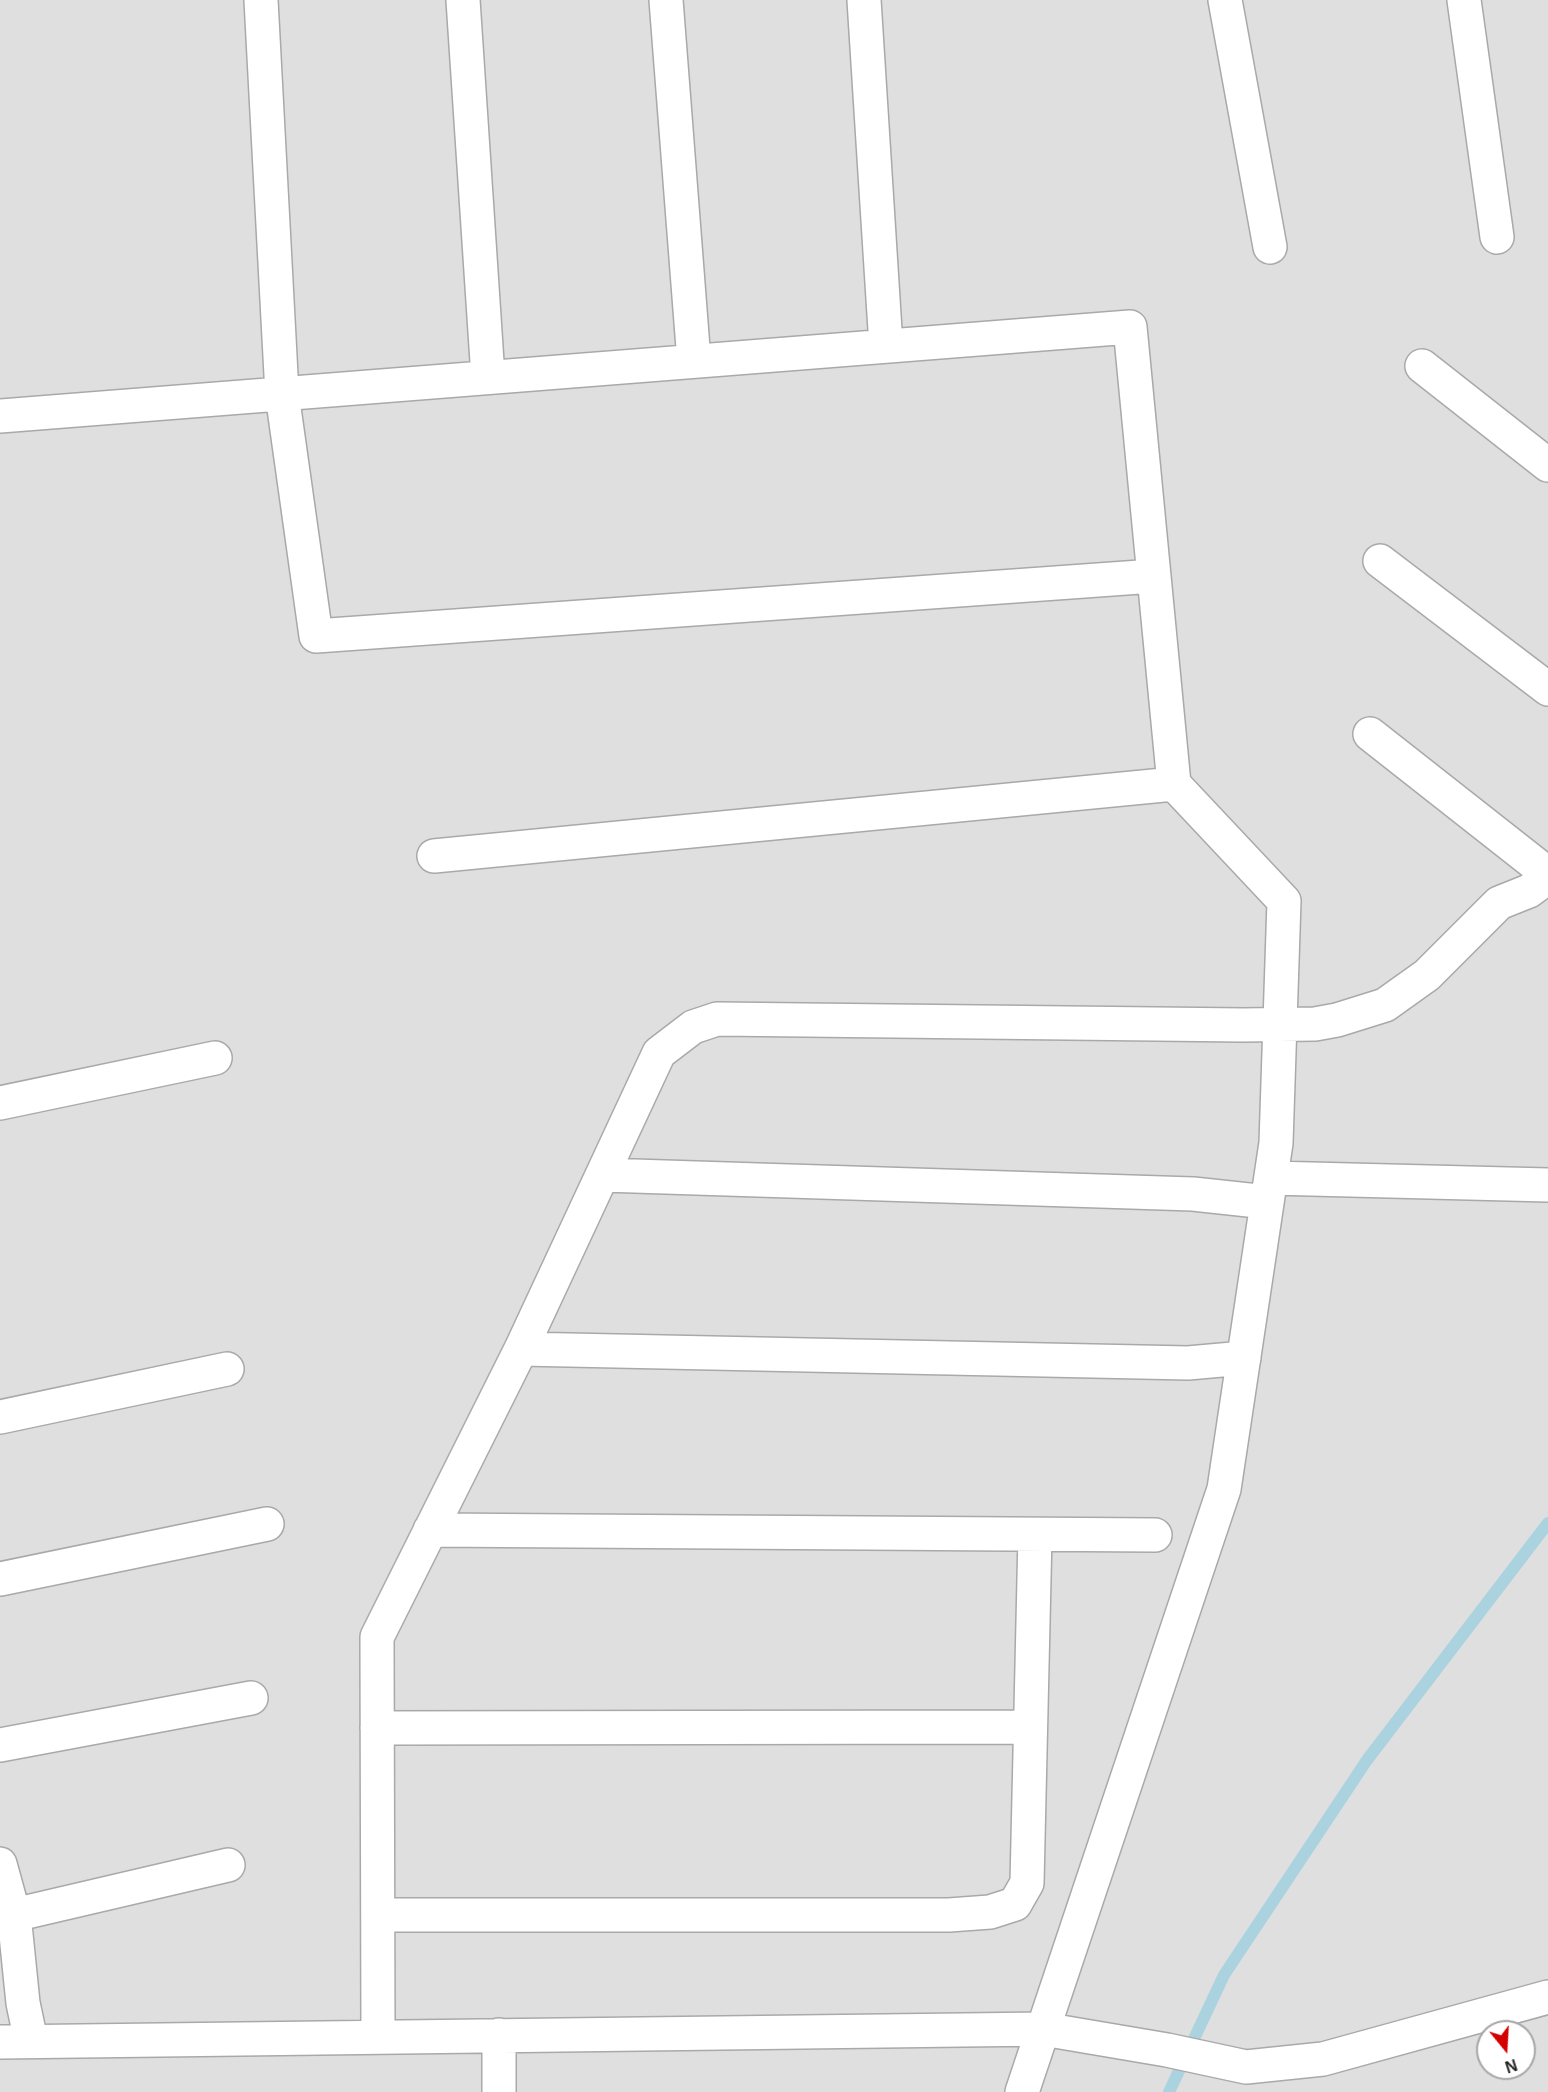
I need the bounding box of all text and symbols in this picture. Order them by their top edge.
north arrow [1476,2020,1536,2080]
text: N [1503,2056,1519,2076]

